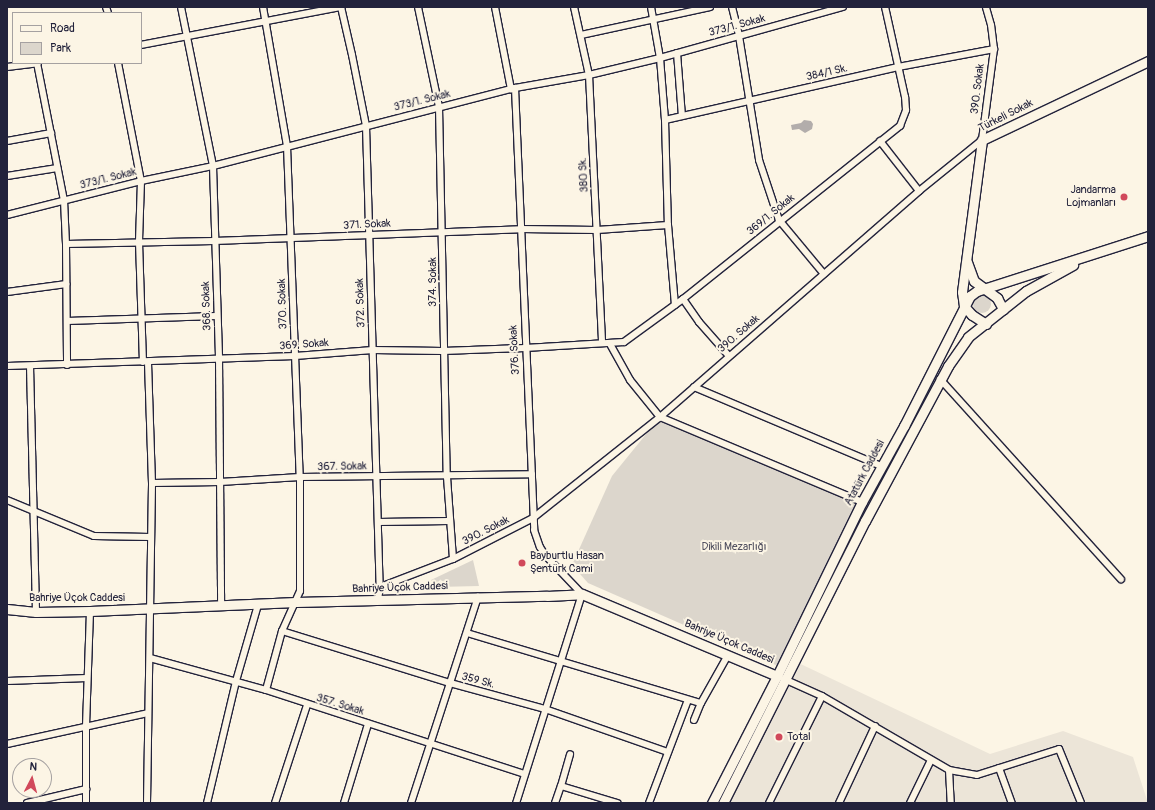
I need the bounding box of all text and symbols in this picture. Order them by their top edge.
legend [12,12,142,64]
street label: 373/1. Sokak [707,12,767,40]
text: Road [50,21,75,36]
text: Park [50,41,71,56]
street label: 384/1 Sk. [805,62,849,84]
street label: 390. Sokak [968,63,988,115]
street label: 373/1. Sokak [392,88,452,114]
street label: Türkeli Sokak [977,97,1035,135]
street label: 380 Sk. [576,157,592,193]
street label: 373/1. Sokak [78,166,138,192]
place label: Jandarma Lojmanları [1066,184,1116,210]
street label: 369/1. Sokak [744,192,798,238]
marker: Jandarma Lojmanları [1119,192,1129,202]
street label: 371. Sokak [343,217,391,233]
street label: 374. Sokak [426,257,440,307]
street label: 370. Sokak [276,278,290,330]
street label: 372. Sokak [354,278,368,328]
street label: 368. Sokak [200,281,214,331]
street label: 390. Sokak [716,312,762,356]
street label: 376. Sokak [507,325,523,375]
street label: 369. Sokak [279,337,329,353]
street label: Atatürk Caddesi [842,438,888,508]
street label: 367. Sokak [317,460,367,474]
street label: 390. Sokak [460,514,512,548]
park label: Dikili Mezarlığı [702,540,766,554]
place label: Bayburtlu Hasan Şentürk Cami [530,550,604,576]
marker: Bayburtlu Hasan Şentürk Cami [517,558,527,568]
street label: Bahriye Üçok Caddesi [352,580,448,596]
street label: Bahriye Üçok Caddesi [29,591,125,605]
street label: Bahriye Üçok Caddesi [682,617,776,667]
street label: 359 Sk. [460,670,496,692]
street label: 357. Sokak [314,691,366,719]
place label: Total [787,730,811,744]
marker: Total [774,732,784,742]
north arrow [12,758,52,798]
text: N [29,760,38,773]

